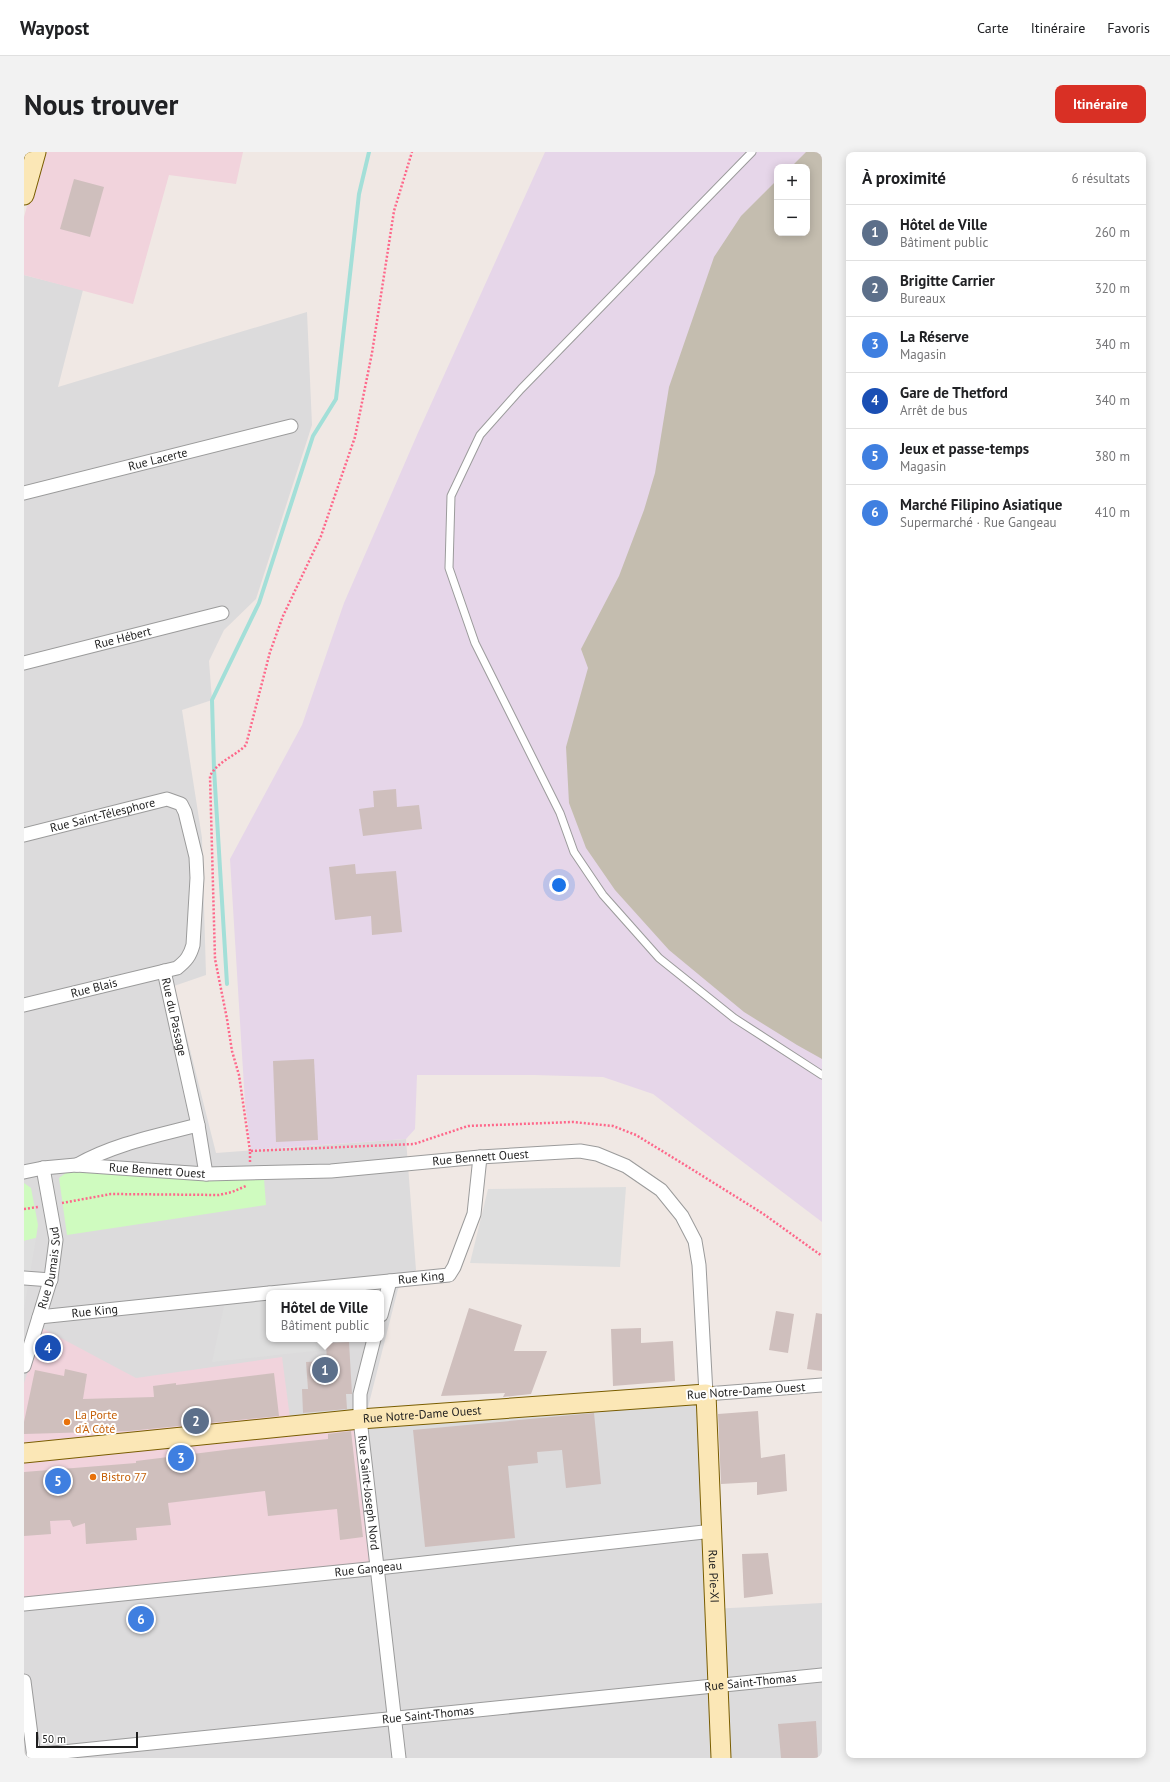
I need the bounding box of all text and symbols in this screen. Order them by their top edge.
text: Waypost [20,16,89,40]
text: Carte [977,19,1009,37]
text: Itinéraire [1031,19,1085,37]
text: Favoris [1107,19,1150,37]
button: Itinéraire [1055,85,1146,123]
text: Nous trouver [24,86,178,123]
map controls [774,164,810,236]
button: + [774,164,810,200]
text: À proximité [862,167,946,189]
text: 6 résultats [1071,170,1130,187]
button: − [774,200,810,236]
text: Hôtel de Ville [900,215,987,234]
text: 1 [871,224,879,241]
text: 260 m [1095,224,1130,241]
text: Bâtiment public [900,234,988,251]
text: Brigitte Carrier [900,271,995,290]
text: 2 [871,280,879,297]
text: 320 m [1095,280,1130,297]
text: Bureaux [900,290,946,307]
text: La Réserve [900,327,969,346]
text: 3 [871,336,879,353]
text: 340 m [1095,336,1130,353]
text: Magasin [900,346,946,363]
text: Gare de Thetford [900,383,1008,402]
text: 4 [871,392,879,409]
text: 340 m [1095,392,1130,409]
text: Arrêt de bus [900,402,968,419]
text: Jeux et passe-temps [900,439,1029,458]
street label: Rue Lacerte [127,444,189,474]
text: 5 [871,448,879,465]
text: 380 m [1095,448,1130,465]
text: Magasin [900,458,946,475]
text: Marché Filipino Asiatique [900,495,1062,514]
text: 6 [871,504,879,521]
text: 410 m [1095,504,1130,521]
text: Supermarché · Rue Gangeau [900,514,1057,531]
street label: Rue Hébert [93,623,153,652]
street label: Rue Saint-Télesphore [48,794,157,835]
your location [549,875,569,895]
street label: Rue Blais [69,974,119,1001]
street label: Rue du Passage [159,976,191,1057]
street label: Rue Bennett Ouest [432,1146,529,1168]
street label: Rue Bennett Ouest [109,1159,206,1181]
street label: Rue Dumais Sud [34,1226,63,1311]
street label: Rue King [397,1268,445,1287]
popup [266,1290,384,1342]
text: Hôtel de Ville [281,1298,368,1317]
street label: Rue King [71,1301,119,1321]
text: Bâtiment public [281,1317,369,1334]
pin: 4 [35,1333,61,1363]
pin: 1 [312,1355,338,1385]
street label: Rue Notre-Dame Ouest [686,1379,806,1402]
street label: Rue Notre-Dame Ouest [362,1402,482,1426]
pin: 2 [183,1406,209,1436]
place label: La Porte d'À Côté [75,1407,117,1436]
marker: La Porte d'À Côté [62,1417,72,1427]
street label: Rue Saint-Joseph Nord [355,1434,383,1551]
pin: 3 [168,1443,194,1473]
pin: 5 [45,1466,71,1496]
place label: Bistro 77 [101,1469,147,1484]
marker: Bistro 77 [88,1472,98,1482]
street label: Rue Pie-XI [705,1549,723,1603]
street label: Rue Gangeau [334,1557,403,1579]
pin: 6 [128,1604,154,1634]
street label: Rue Saint-Thomas [704,1670,797,1694]
street label: Rue Saint-Thomas [381,1702,475,1727]
scale bar [36,1730,138,1749]
text: 50 m [42,1732,66,1746]

